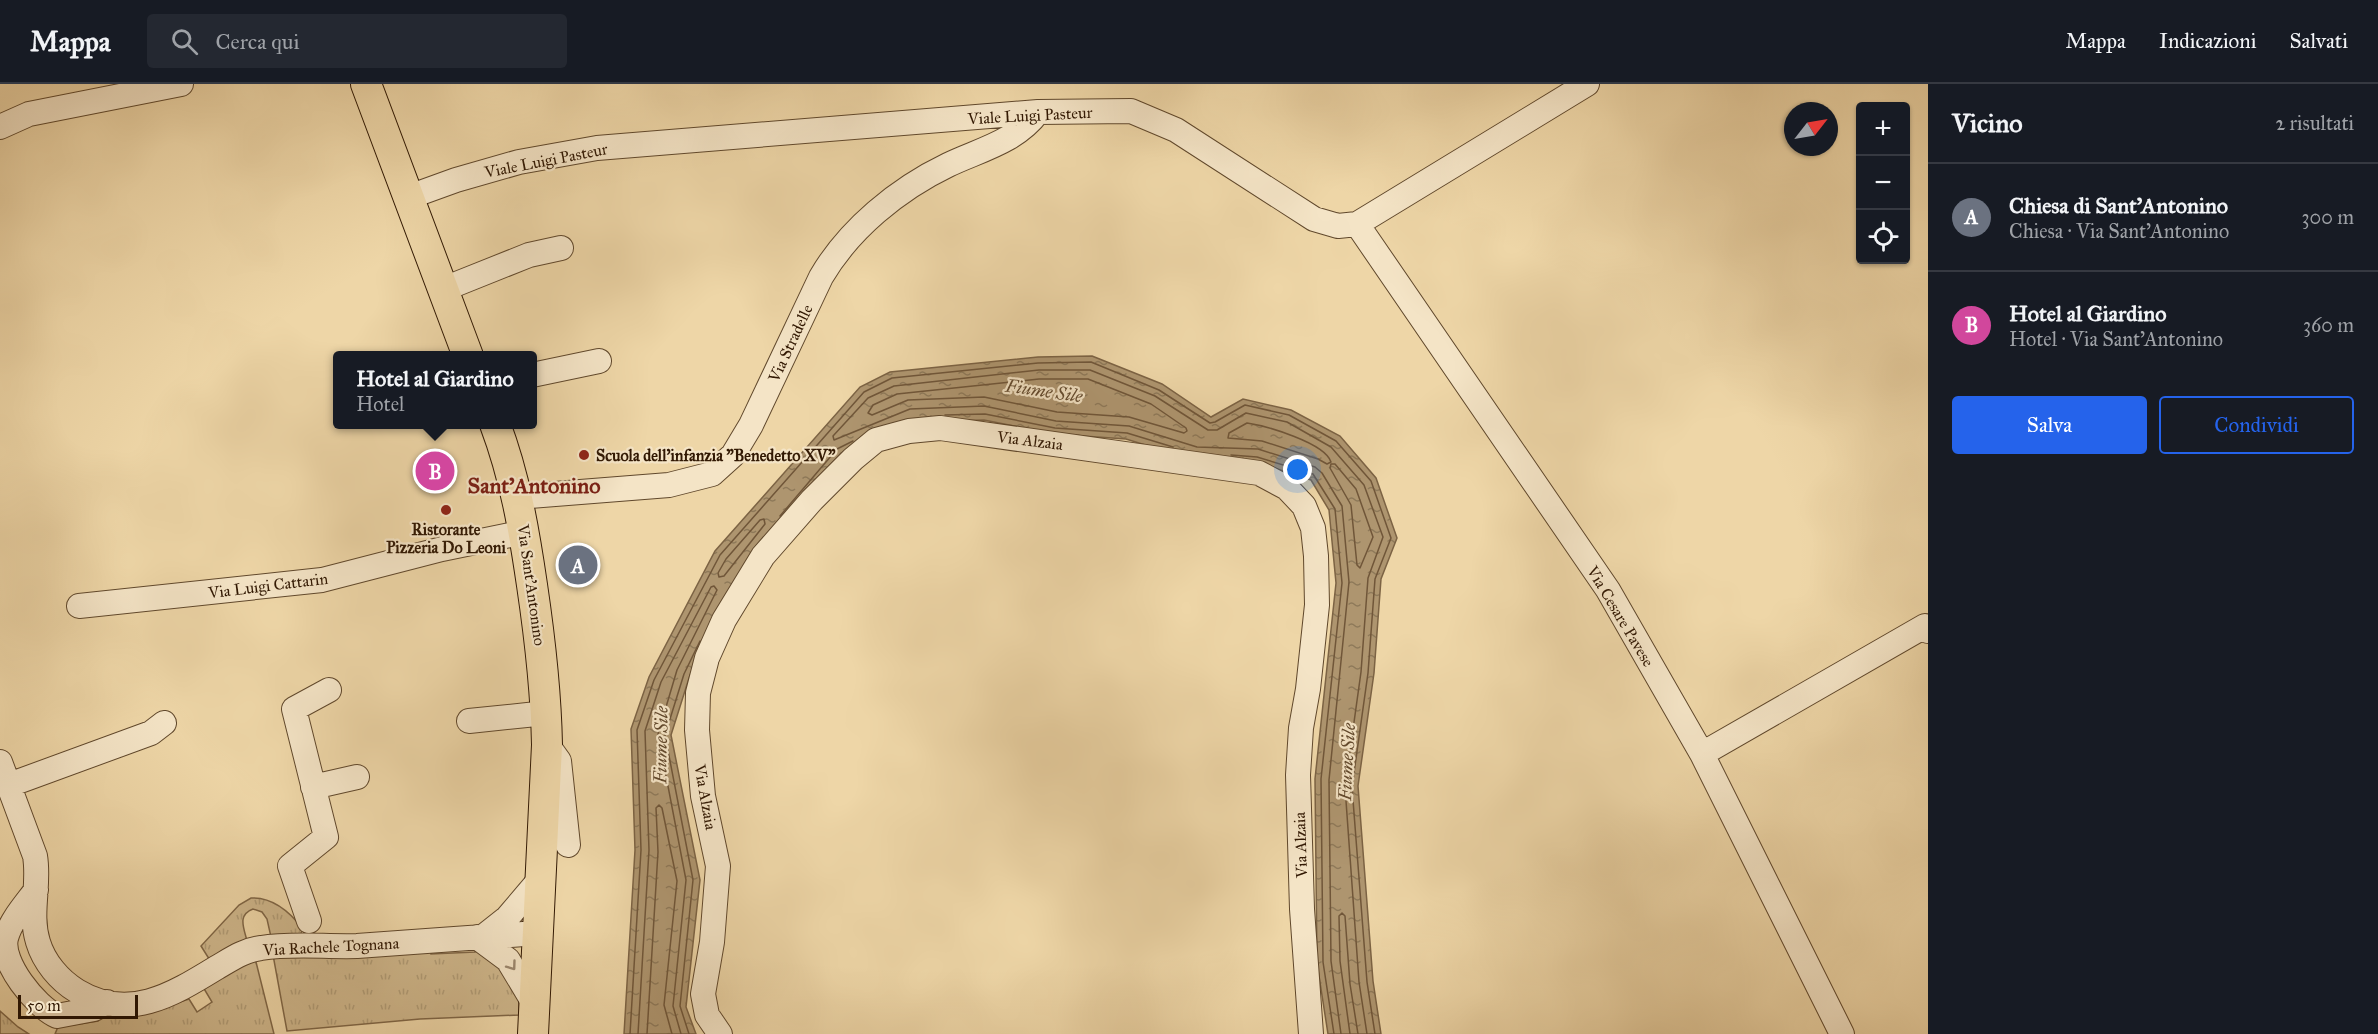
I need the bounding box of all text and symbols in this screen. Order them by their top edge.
search box [147,14,567,68]
text: Mappa [30,24,111,59]
icon: search [168,25,201,58]
text: Cerca qui [216,28,299,55]
text: Mappa [2066,28,2126,54]
text: Indicazioni [2159,28,2257,54]
text: Salvati [2290,28,2348,54]
north arrow [1784,102,1838,156]
map controls [1856,102,1910,264]
button: + [1856,102,1910,156]
street label: Viale Luigi Pasteur [966,103,1093,129]
text: Vicino [1952,107,2023,139]
text: 2 risultati [2275,111,2354,135]
street label: Viale Luigi Pasteur [482,139,609,183]
button: − [1856,156,1910,210]
text: Chiesa di Sant'Antonino [2009,192,2228,219]
text: A [1965,205,1978,229]
text: 300 m [2302,205,2354,229]
button: locate [1856,210,1910,264]
text: Chiesa · Via Sant'Antonino [2009,219,2229,243]
text: Hotel al Giardino [2009,300,2166,327]
street label: Via Stradelle [764,301,817,386]
text: B [1965,313,1978,337]
text: 360 m [2303,313,2354,337]
text: Hotel · Via Sant'Antonino [2009,327,2223,351]
popup [333,351,537,429]
text: Hotel al Giardino [356,365,514,392]
water label: Fiume Sile [1003,375,1085,407]
text: Hotel [356,392,404,416]
button: Salva [1952,396,2147,454]
button: Condividi [2159,396,2354,454]
street label: Via Alzaia [995,427,1064,454]
place label: Scuola dell'infanzia "Benedetto XV" [596,446,836,465]
pin: B [416,448,454,494]
marker: Scuola dell'infanzia "Benedetto XV" [577,448,591,462]
your location [1283,455,1312,484]
district label: Sant'Antonino [468,472,600,499]
marker: Ristorante Pizzeria Do Leoni [439,503,453,517]
place label: Ristorante Pizzeria Do Leoni [386,520,506,557]
street label: Via Sant'Antonino [513,522,549,647]
pin: A [558,542,598,588]
street label: Via Cesare Pavese [1583,562,1658,670]
street label: Via Luigi Cattarin [206,569,330,603]
water label: Fiume Sile [649,705,673,785]
water label: Fiume Sile [1334,721,1360,802]
street label: Via Alzaia [690,762,721,832]
street label: Via Alzaia [1290,811,1311,879]
street label: Via Rachele Tognana [261,933,400,961]
one-way arrow [505,959,516,970]
scale bar [18,992,138,1020]
text: 50 m [27,996,61,1015]

